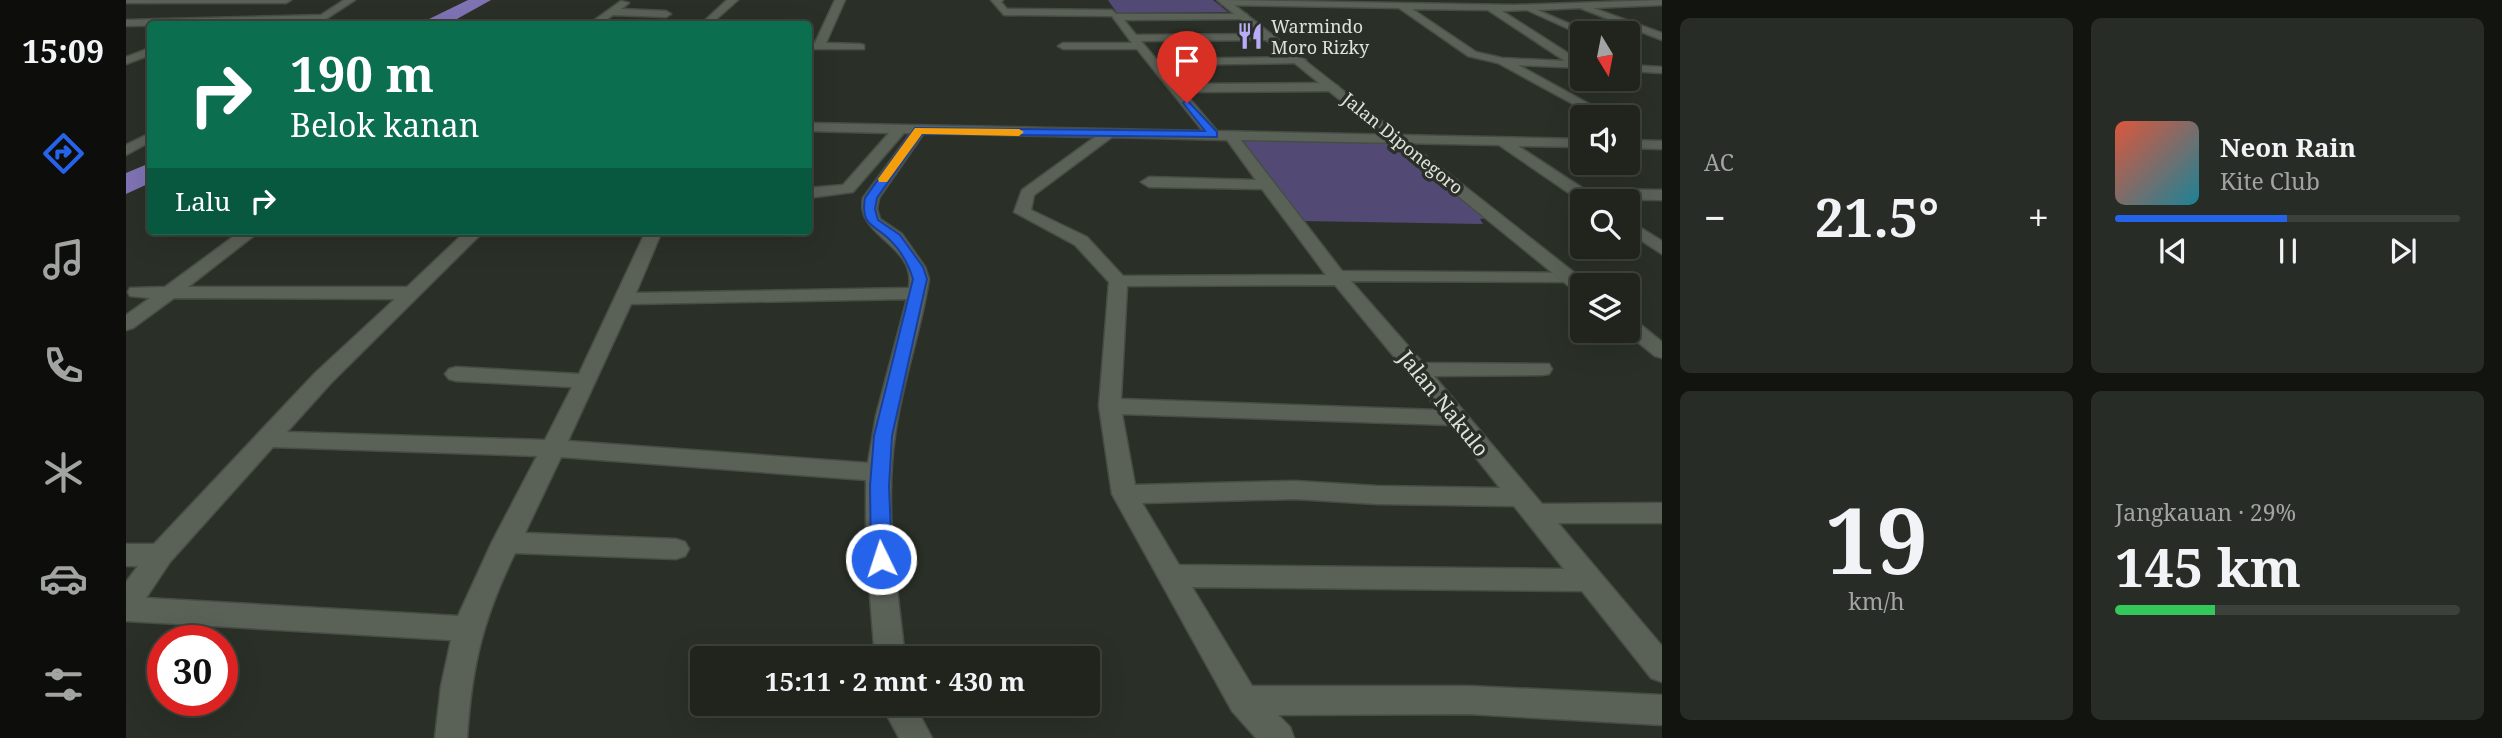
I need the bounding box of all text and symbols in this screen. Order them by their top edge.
place label: Warmindo Moro Rizky [1271,14,1370,59]
restaurant icon: Warmindo Moro Rizky [1235,21,1265,51]
north arrow [1570,21,1640,91]
map controls [1570,21,1640,343]
text: 15:09 [22,29,104,72]
pin [1157,31,1217,103]
text: 190 m [290,40,434,106]
icon: arrive [1168,42,1206,80]
icon: right [175,49,266,140]
street label: Jalan Diponegoro [1337,86,1468,199]
text: Belok kanan [290,103,480,146]
button: sound [1570,105,1640,175]
icon: directions [39,129,88,178]
text: Neon Rain [2220,129,2356,165]
text: AC [1704,146,1734,178]
text: Kite Club [2220,165,2320,197]
text: 21.5° [1815,181,1939,252]
icon: right [244,182,282,220]
text: Lalu [175,183,230,219]
button: search [1570,189,1640,259]
text: − [1704,191,1726,243]
text: + [2028,191,2049,243]
icon: previous [2154,232,2192,270]
icon: pause [2269,232,2307,270]
icon: next [2384,232,2422,270]
icon: music [39,235,88,284]
button: layers [1570,273,1640,343]
icon: phone [39,341,88,390]
street label: Jalan Nakulo [1392,343,1495,462]
icon: climate [39,448,88,497]
text: 19 [1825,477,1928,601]
text: Jangkauan · 29% [2115,496,2296,528]
position arrow [844,522,918,596]
text: 145 km [2115,531,2301,602]
icon: car [39,554,88,603]
text: km/h [1848,585,1905,617]
speed limit sign: 30 [147,625,238,716]
icon: filters [39,660,88,709]
text: 15:11 · 2 mnt · 430 m [765,663,1025,699]

